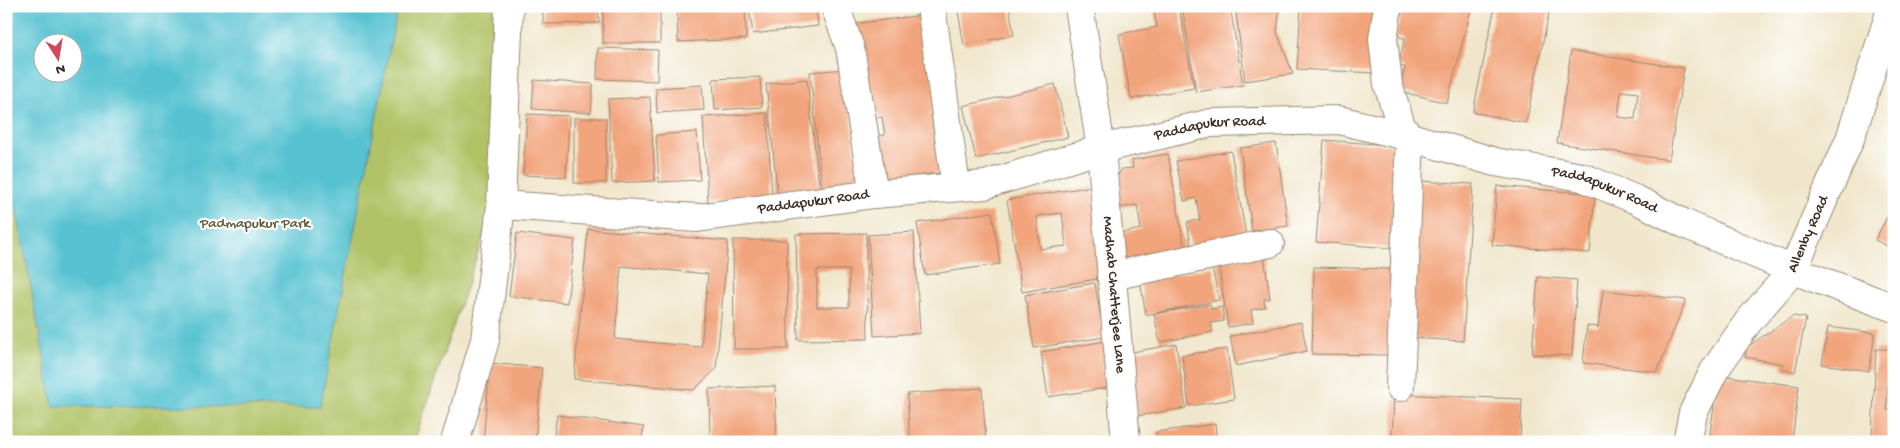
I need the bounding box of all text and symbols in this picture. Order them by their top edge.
north arrow [32,32,82,82]
text: N [54,59,66,78]
street label: Paddapukur Road [1151,113,1267,145]
street label: Paddapukur Road [1549,163,1662,218]
street label: Paddapukur Road [756,186,872,219]
street label: Allenby Road [1784,192,1834,275]
park label: Padmapukur Park [199,215,311,233]
street label: Madhab Chatterjee Lane [1098,216,1129,374]

